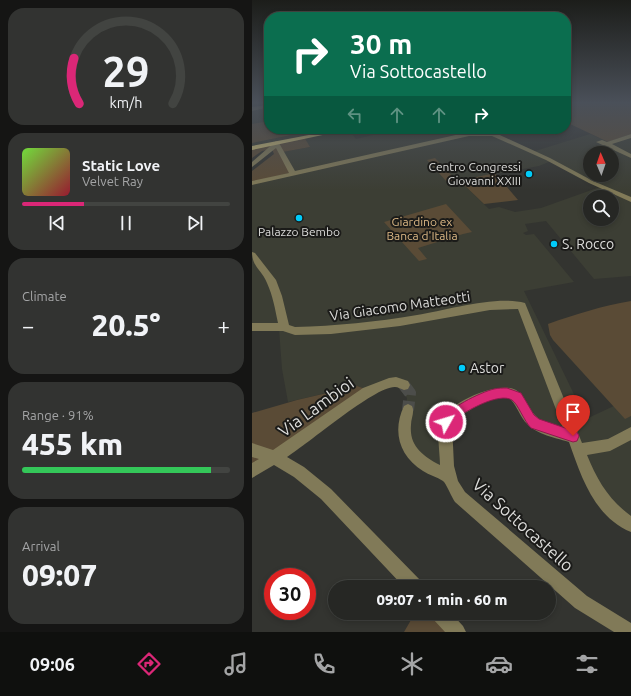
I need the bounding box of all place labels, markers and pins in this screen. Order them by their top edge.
place label: Centro Congressi Giovanni XXIII [429,160,521,187]
marker: Centro Congressi Giovanni XXIII [524,169,534,179]
marker: Palazzo Bembo [294,213,304,223]
place label: Palazzo Bembo [258,225,340,238]
place label: S. Rocco [562,236,614,252]
marker: S. Rocco [549,239,559,249]
place label: Astor [470,360,505,376]
marker: Astor [457,363,467,373]
pin [556,395,590,436]

